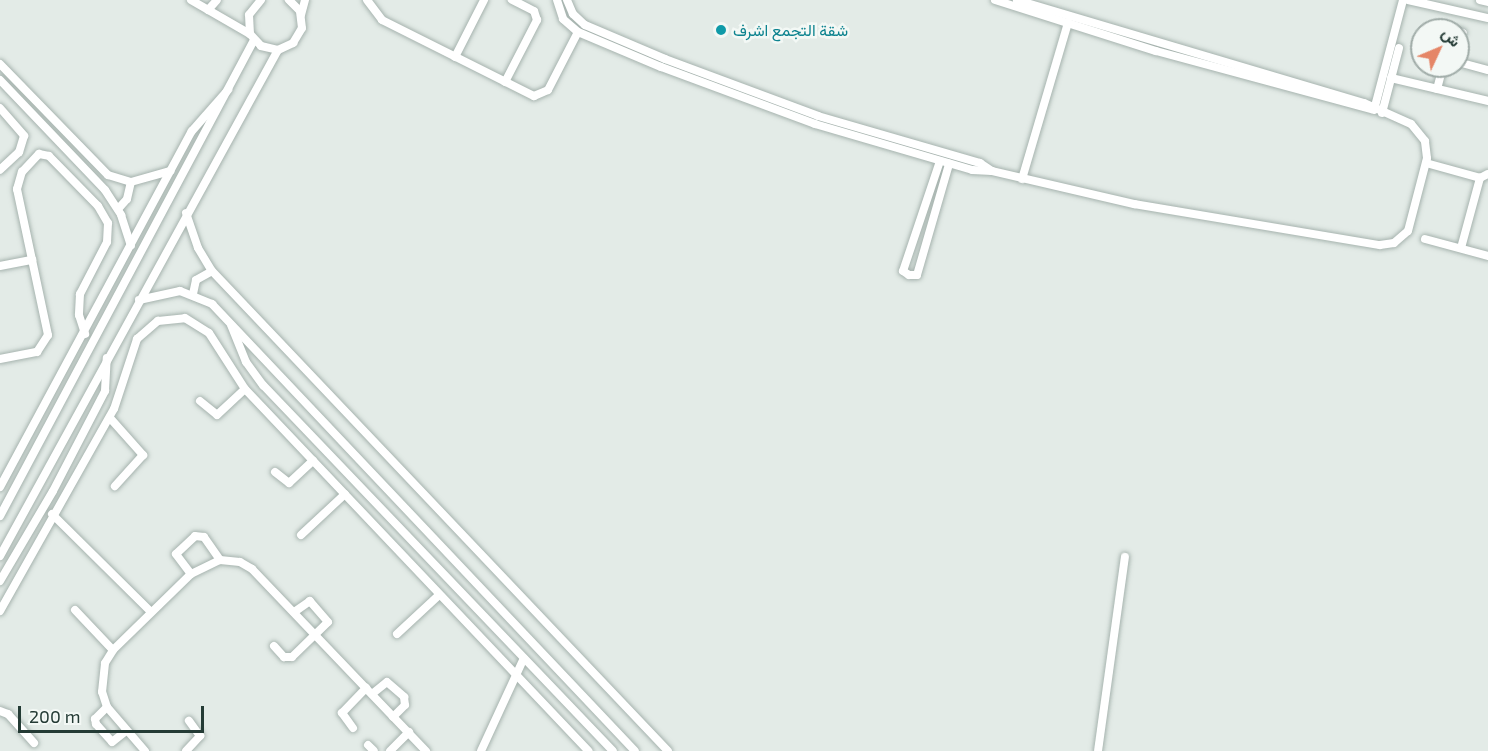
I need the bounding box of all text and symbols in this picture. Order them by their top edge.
north arrow [1410,18,1470,78]
place label: شقة التجمع اشرف [733,20,848,40]
marker: شقة التجمع اشرف [714,23,728,37]
text: ش [1438,23,1465,50]
scale bar [21,694,207,732]
text: 200 m [29,705,81,727]

